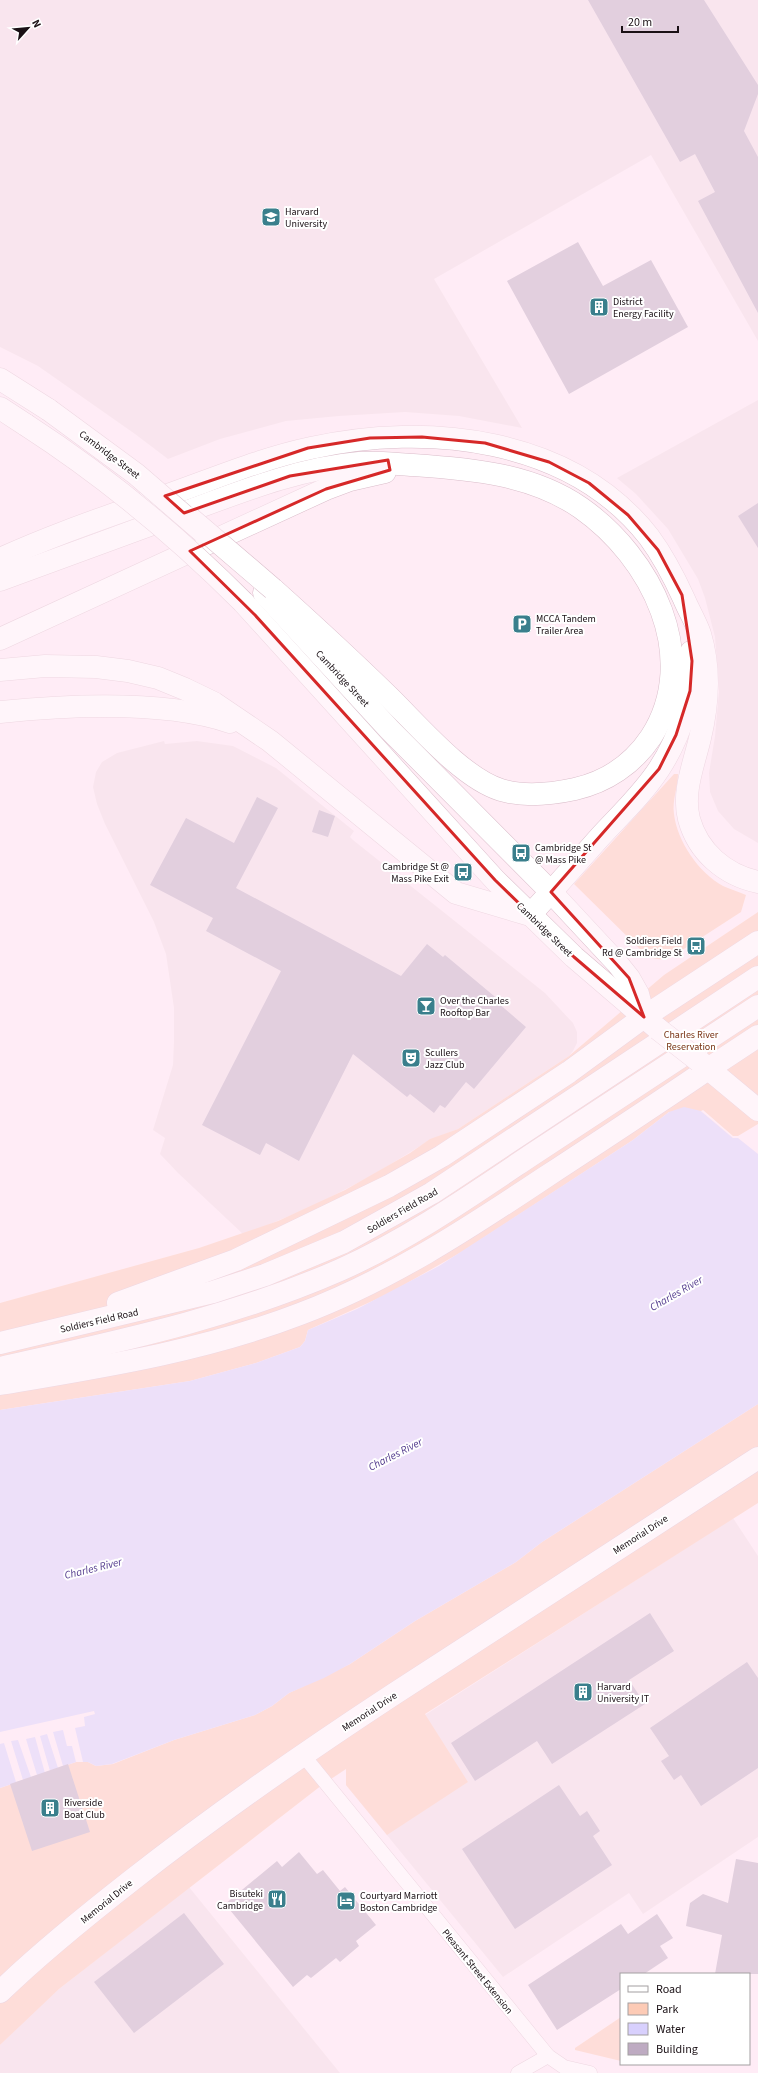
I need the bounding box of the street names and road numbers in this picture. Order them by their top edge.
street label: Cambridge Street [76,427,143,483]
street label: Cambridge Street [312,647,373,711]
street label: Cambridge Street [513,899,576,961]
street label: Soldiers Field Road [364,1185,441,1237]
street label: Soldiers Field Road [59,1305,140,1337]
street label: Memorial Drive [610,1512,671,1558]
street label: Memorial Drive [339,1689,400,1735]
street label: Memorial Drive [78,1876,136,1927]
street label: Pleasant Street Extension [439,1926,516,2017]

